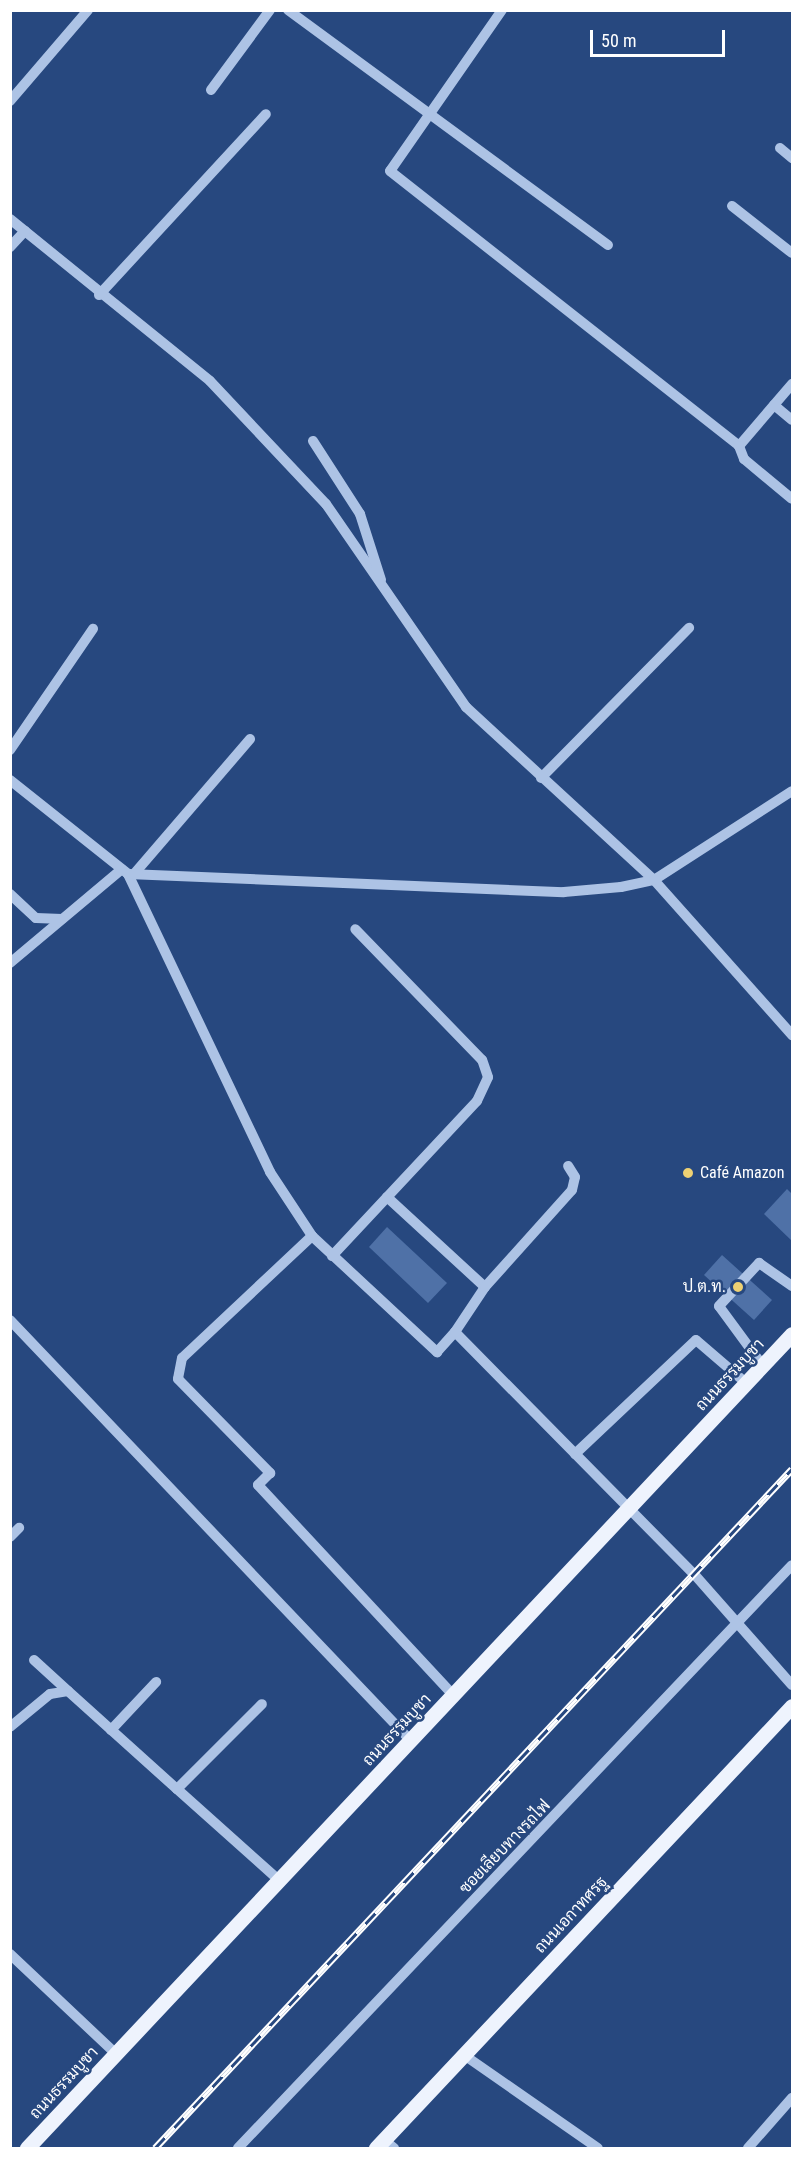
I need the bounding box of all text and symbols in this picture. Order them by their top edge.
scale bar [593,18,728,56]
text: 50 m [601,30,636,51]
place label: Café Amazon [700,1163,784,1183]
marker: Café Amazon [681,1166,695,1180]
place label: ป.ต.ท. [683,1277,726,1297]
marker: ป.ต.ท. [731,1280,745,1294]
street label: ถนนธรรมบูชา [692,1335,768,1415]
street label: ถนนธรรมบูชา [359,1690,435,1770]
street label: ซอยเลียบทางรถไฟ [456,1796,554,1898]
street label: ถนนเอกาทศรฐ [531,1873,611,1957]
street label: ถนนธรรมบูชา [26,2043,102,2123]

